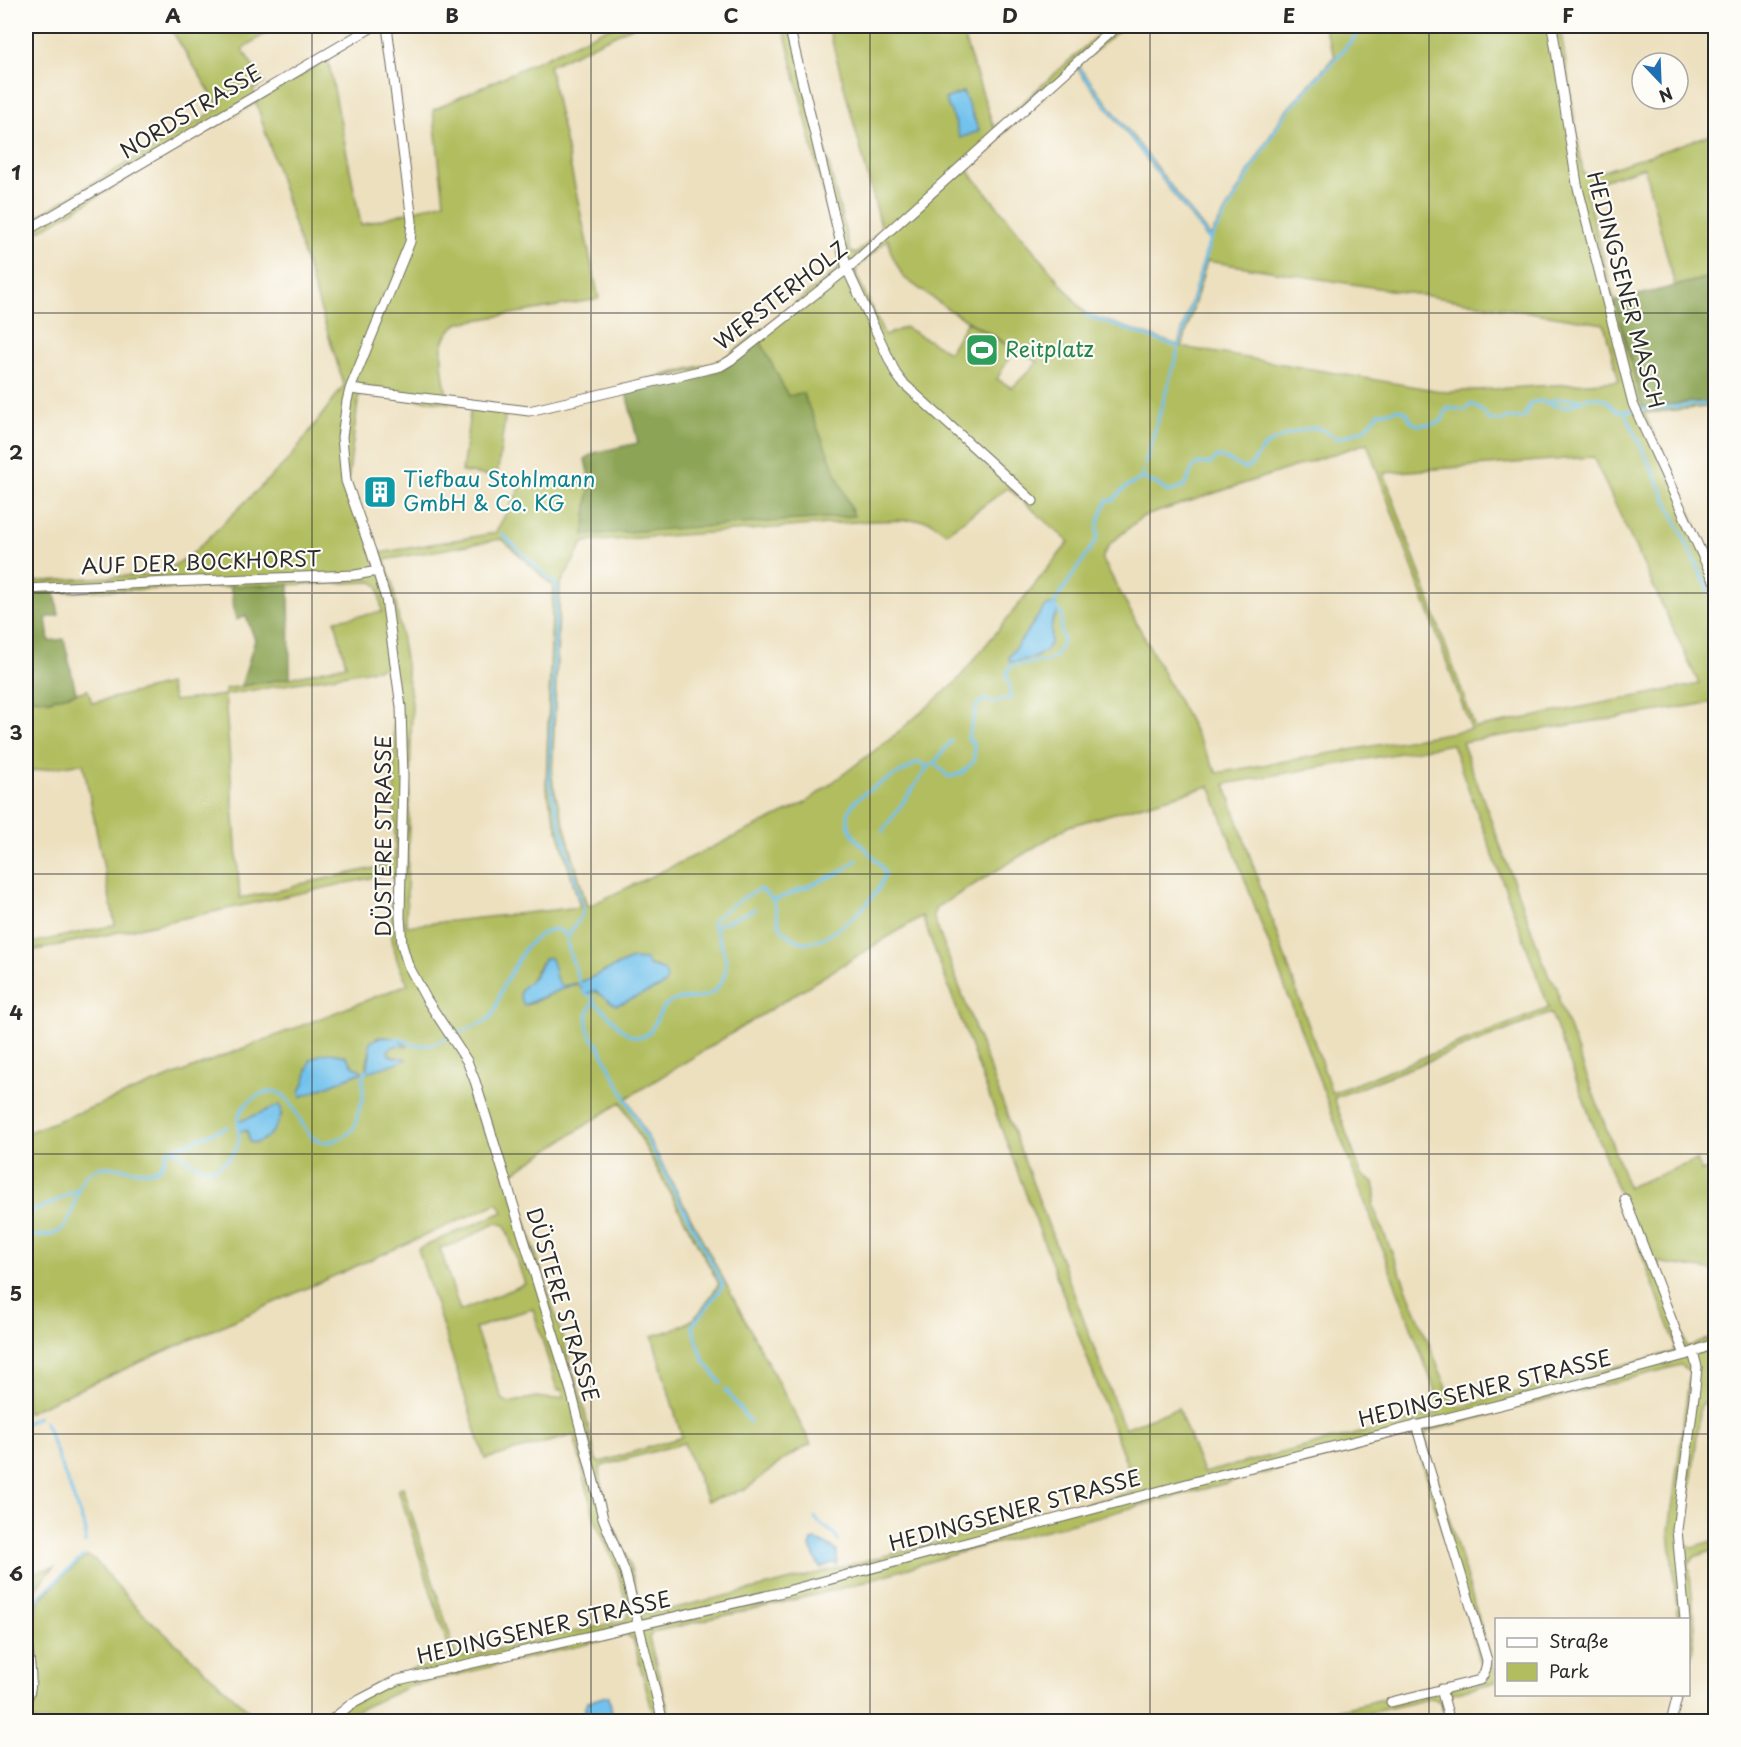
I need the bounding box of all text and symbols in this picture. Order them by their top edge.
text: A [165,0,181,30]
text: B [445,0,459,30]
text: C [723,0,739,30]
text: D [1002,0,1018,30]
text: E [1283,0,1295,30]
text: F [1562,0,1574,30]
north arrow [1630,51,1690,111]
street label: NORDSTRASSE [113,55,267,165]
text: N [1656,82,1677,109]
text: 1 [11,157,21,187]
street label: HEDINGSENER MASCH [1580,167,1674,412]
street label: WERSTERHOLZ [706,232,853,357]
sports icon: Reitplatz [964,332,1000,368]
place label: Reitplatz [1005,332,1094,364]
text: 2 [9,437,23,467]
place label: Tiefbau Stohlmann GmbH & Co. KG [403,462,595,518]
building icon: Tiefbau Stohlmann GmbH & Co. KG [362,474,398,510]
street label: AUF DER BOCKHORST [80,541,322,581]
text: 3 [9,717,23,747]
street label: DÜSTERE STRASSE [366,735,398,937]
text: 4 [9,997,23,1027]
street label: DÜSTERE STRASSE [519,1203,609,1405]
text: 5 [10,1278,22,1308]
street label: HEDINGSENER STRASSE [1355,1340,1614,1434]
street label: HEDINGSENER STRASSE [885,1460,1144,1558]
text: 6 [9,1558,23,1588]
street label: HEDINGSENER STRASSE [413,1581,674,1671]
legend [1495,1618,1690,1696]
text: Straße [1549,1627,1609,1654]
text: Park [1549,1657,1589,1684]

